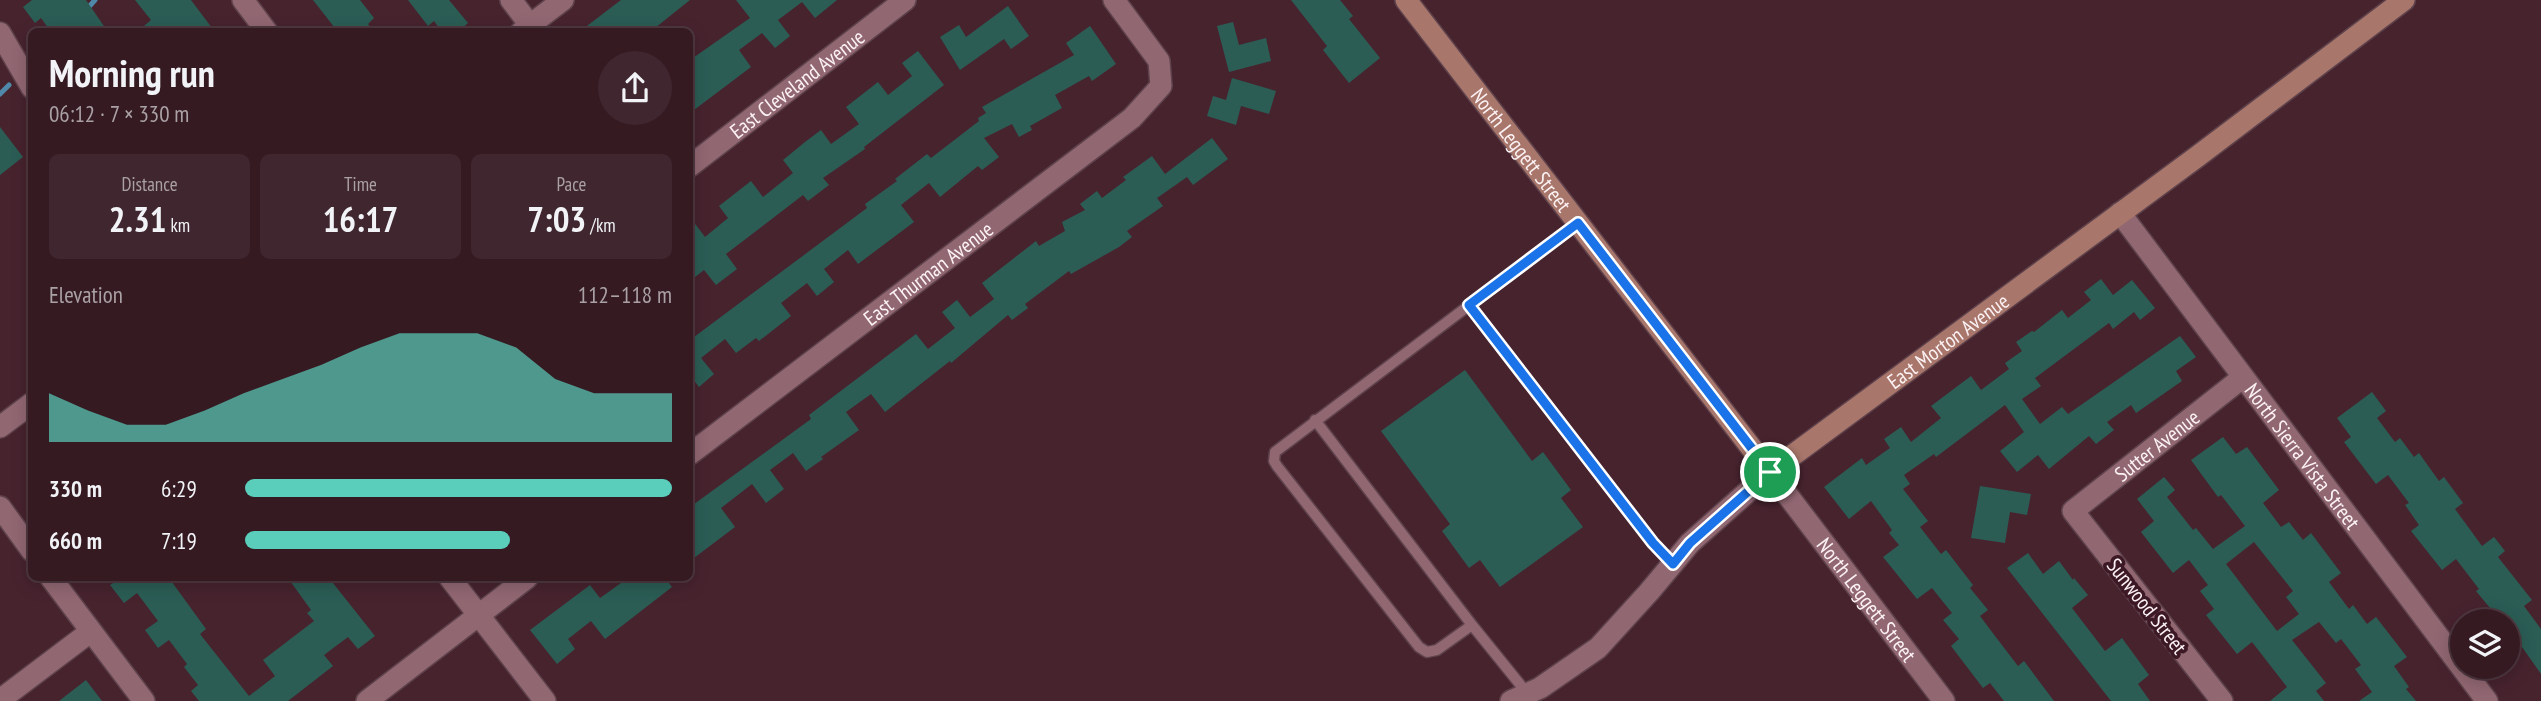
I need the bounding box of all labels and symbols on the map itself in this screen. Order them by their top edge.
street label: East Cleveland Avenue [724,23,870,144]
street label: North Leggett Street [1465,82,1578,217]
street label: East Thurman Avenue [858,215,998,331]
street label: East Morton Avenue [1882,287,2014,395]
street label: North Sierra Vista Street [2239,378,2366,535]
street label: Sutter Avenue [2109,403,2205,487]
pin [1740,442,1800,502]
street label: North Leggett Street [1811,532,1923,667]
street label: Sunwood Street [2101,553,2193,660]

